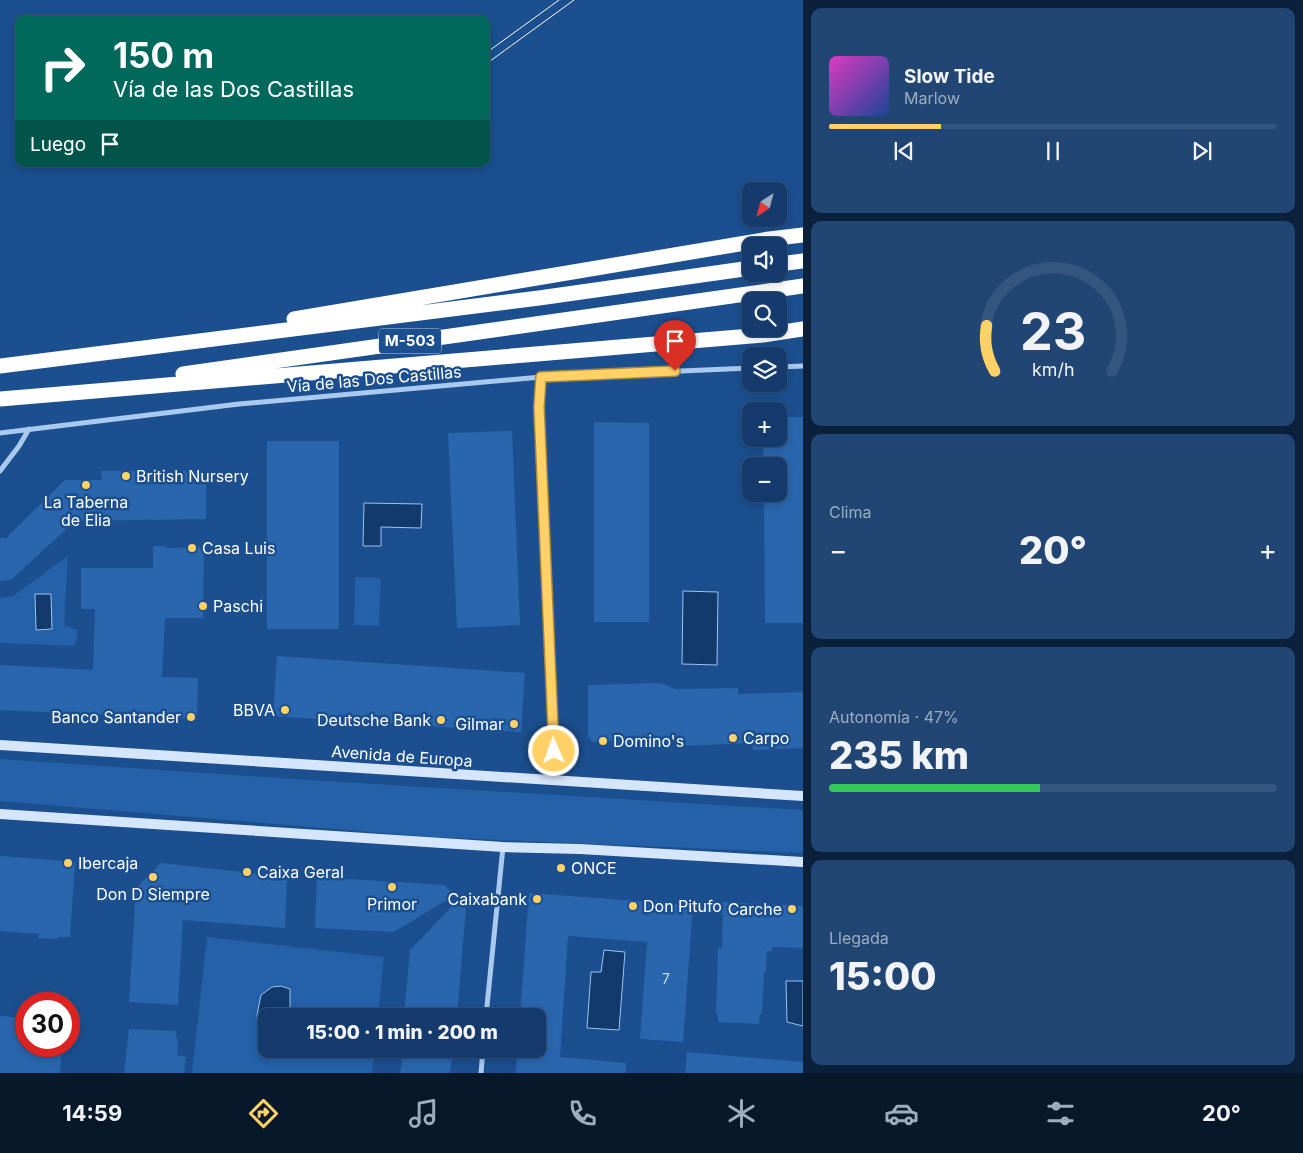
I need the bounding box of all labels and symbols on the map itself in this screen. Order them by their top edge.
north arrow [742,182,788,228]
pin [654,320,696,371]
road number: M-503 [379,328,441,354]
street label: Vía de las Dos Castillas [286,361,462,397]
place label: British Nursery [136,466,249,486]
marker: British Nursery [120,470,132,482]
marker: La Taberna de Elia [80,479,92,491]
place label: La Taberna de Elia [44,492,128,530]
place label: Casa Luis [202,538,275,558]
marker: Casa Luis [186,542,198,554]
place label: Paschi [213,596,263,616]
marker: Paschi [197,600,209,612]
place label: BBVA [233,700,275,720]
marker: BBVA [279,704,291,716]
place label: Banco Santander [51,707,181,727]
place label: Deutsche Bank [317,710,431,730]
marker: Banco Santander [185,711,197,723]
marker: Deutsche Bank [435,714,447,726]
place label: Gilmar [455,714,504,734]
marker: Gilmar [508,718,520,730]
position arrow [527,724,579,776]
place label: Carpo [743,728,789,748]
place label: Domino's [613,731,684,751]
marker: Carpo [727,732,739,744]
marker: Domino's [597,735,609,747]
street label: Avenida de Europa [331,741,473,771]
place label: Ibercaja [78,853,138,873]
marker: Ibercaja [62,857,74,869]
place label: ONCE [571,858,617,878]
place label: Caixa Geral [257,862,344,882]
marker: ONCE [555,862,567,874]
marker: Caixa Geral [241,866,253,878]
marker: Don D Siempre [147,871,159,883]
marker: Primor [386,881,398,893]
place label: Don D Siempre [96,884,210,904]
place label: Caixabank [448,889,527,909]
marker: Caixabank [531,893,543,905]
place label: Primor [367,894,417,914]
place label: Don Pitufo [643,896,722,916]
place label: Carche [728,899,782,919]
marker: Don Pitufo [627,900,639,912]
marker: Carche [786,903,798,915]
house number: 7 [662,970,670,987]
speed limit sign: 30 [15,992,80,1057]

